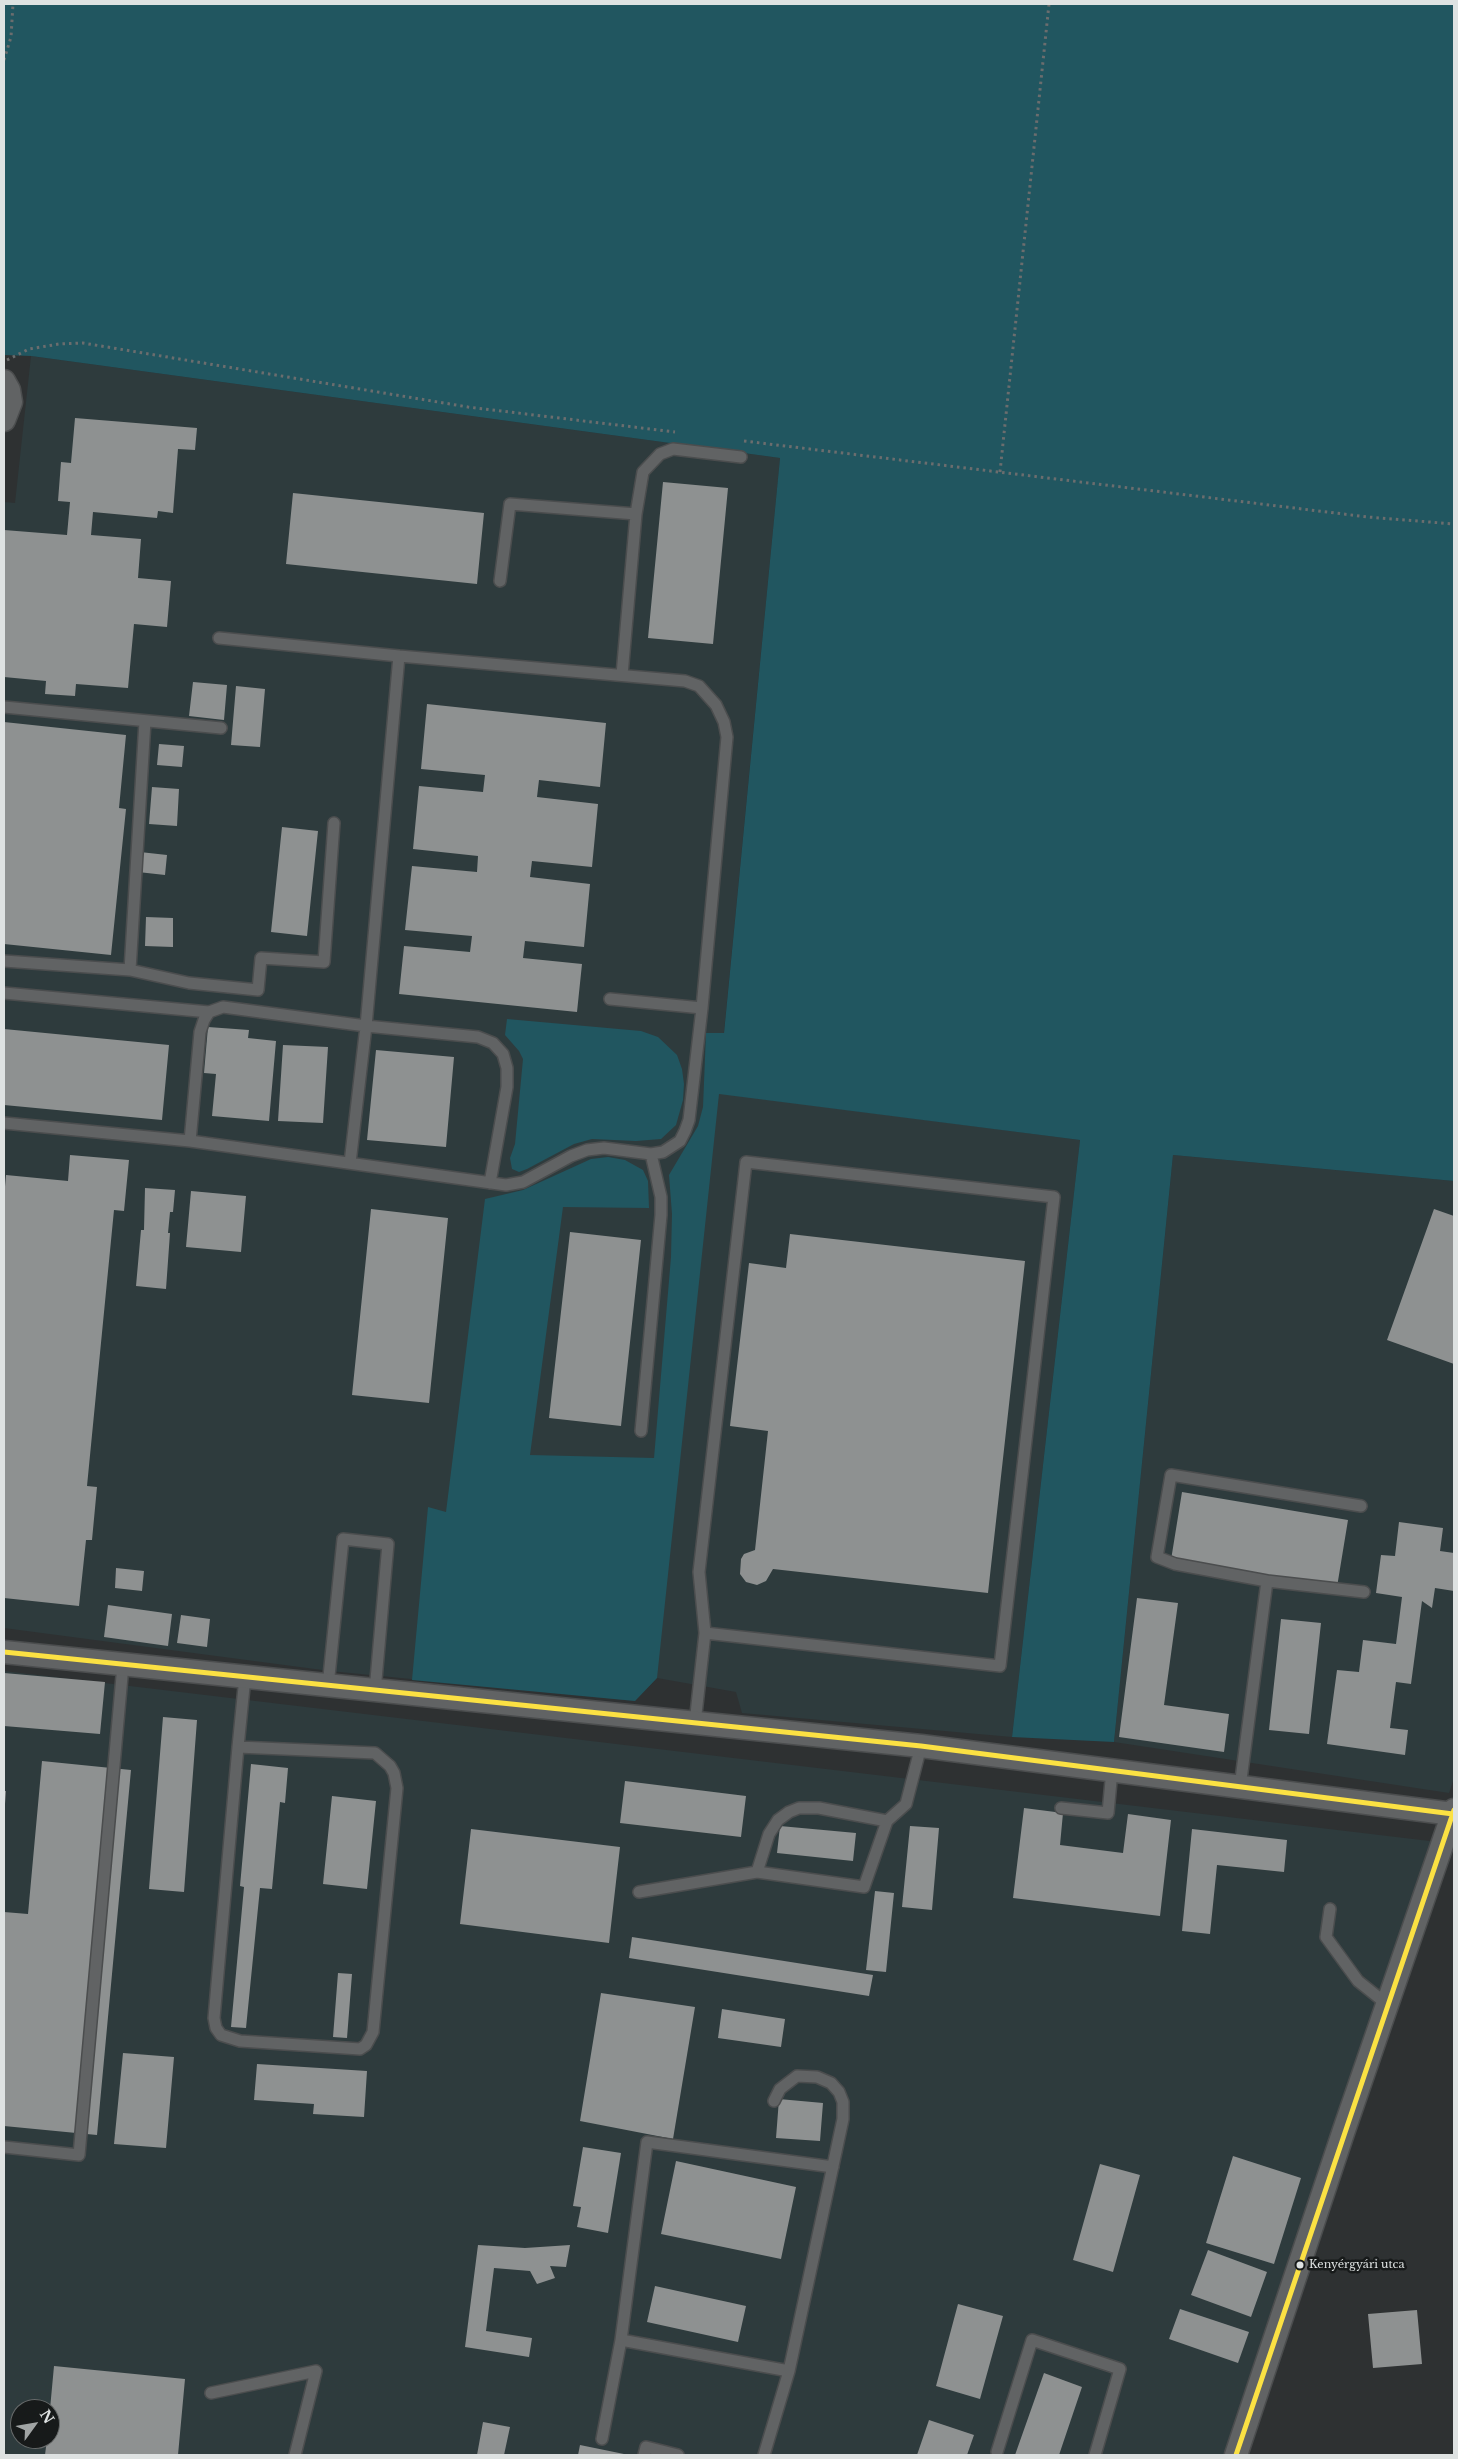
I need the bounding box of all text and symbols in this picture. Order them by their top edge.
place label: Kenyérgyári utca [1309,2258,1405,2272]
marker: Kenyérgyári utca [1295,2260,1305,2270]
north arrow [10,2399,60,2449]
text: N [36,2406,58,2427]

